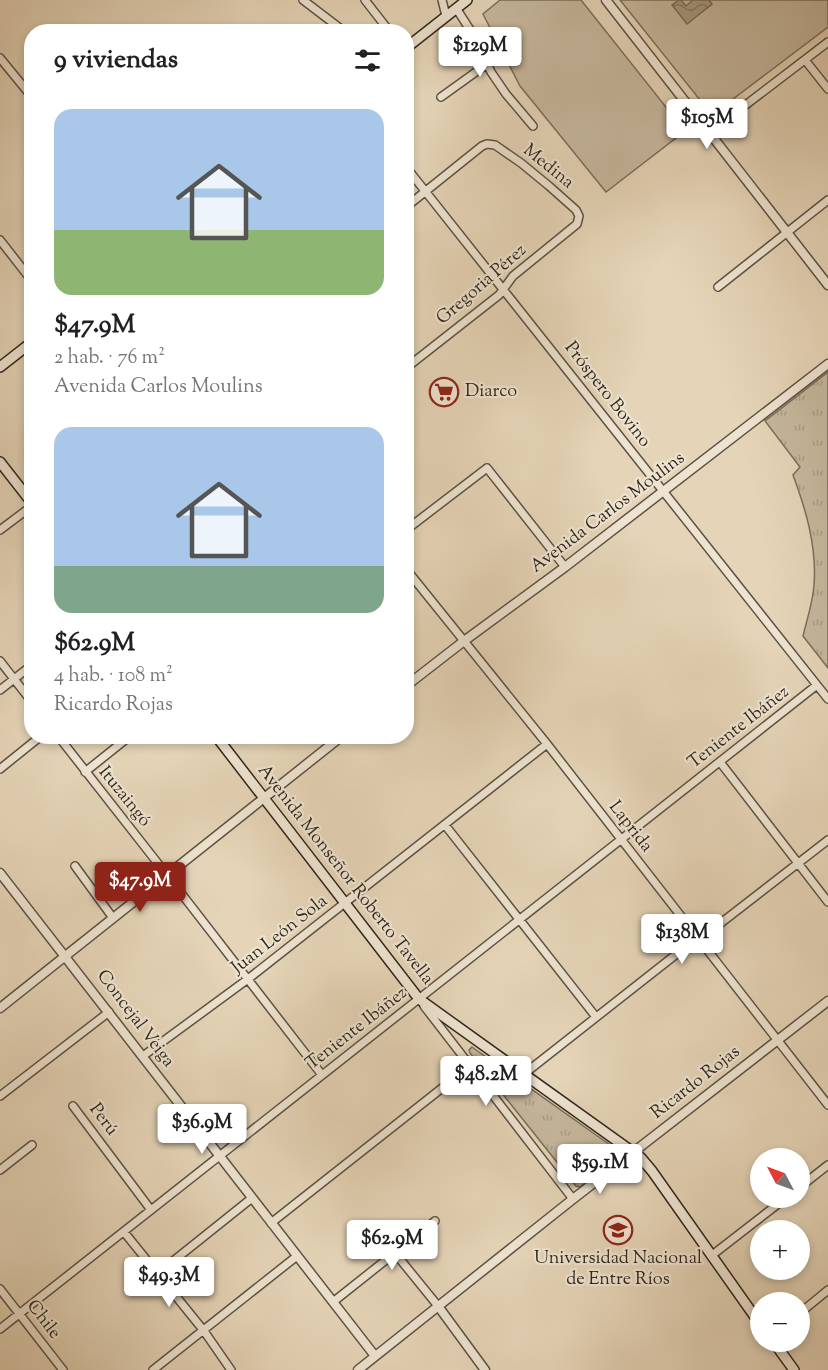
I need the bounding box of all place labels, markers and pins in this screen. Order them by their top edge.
pin: $129M [438,27,522,78]
pin: $105M [665,99,749,150]
supermarket icon: Diarco [428,376,460,408]
place label: Diarco [465,379,517,405]
pin: $47.9M [91,862,189,913]
pin: $138M [640,914,724,965]
pin: $48.2M [437,1056,535,1107]
pin: $36.9M [153,1104,251,1155]
pin: $59.1M [551,1144,649,1195]
school or university icon: Universidad Nacional de Entre Ríos [602,1214,634,1246]
pin: $62.9M [343,1220,441,1271]
place label: Universidad Nacional de Entre Ríos [534,1246,702,1293]
pin: $49.3M [120,1257,218,1308]

